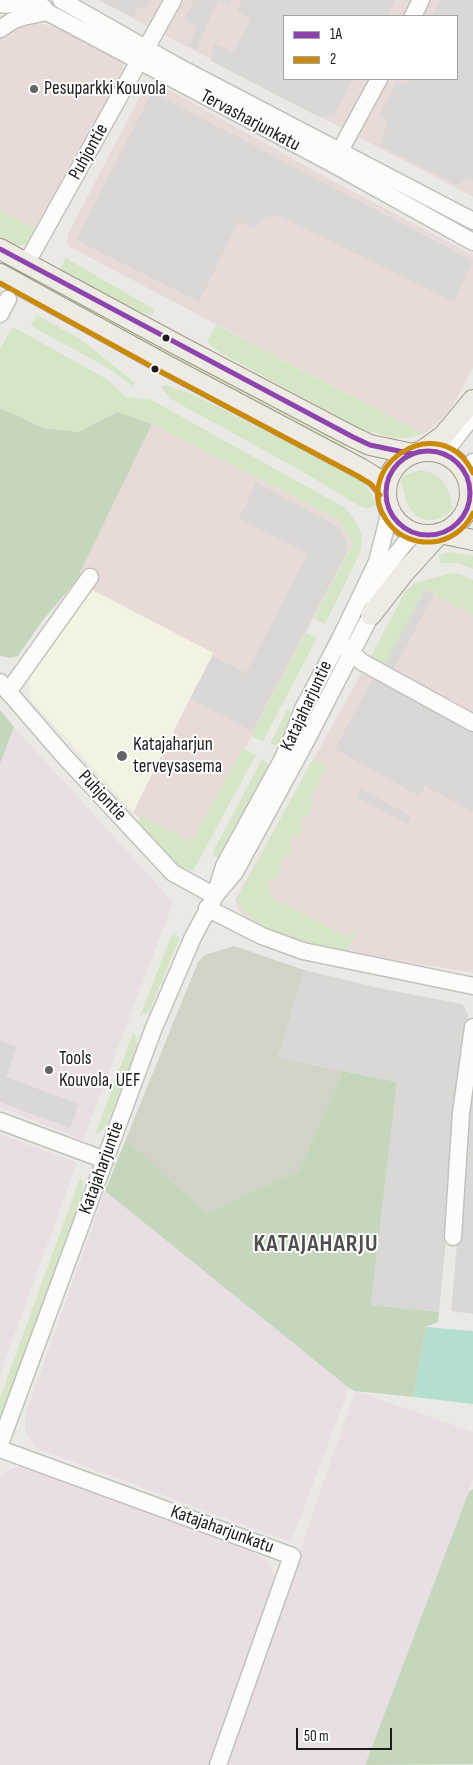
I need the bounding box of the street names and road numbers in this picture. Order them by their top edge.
street label: Tervasharjunkatu [196,85,304,157]
street label: Puhjontie [64,120,114,184]
street label: Katajaharjuntie [276,657,338,755]
street label: Puhjontie [73,766,131,826]
street label: Katajaharjuntie [75,1119,129,1217]
street label: Katajaharjunkatu [167,1501,277,1559]

